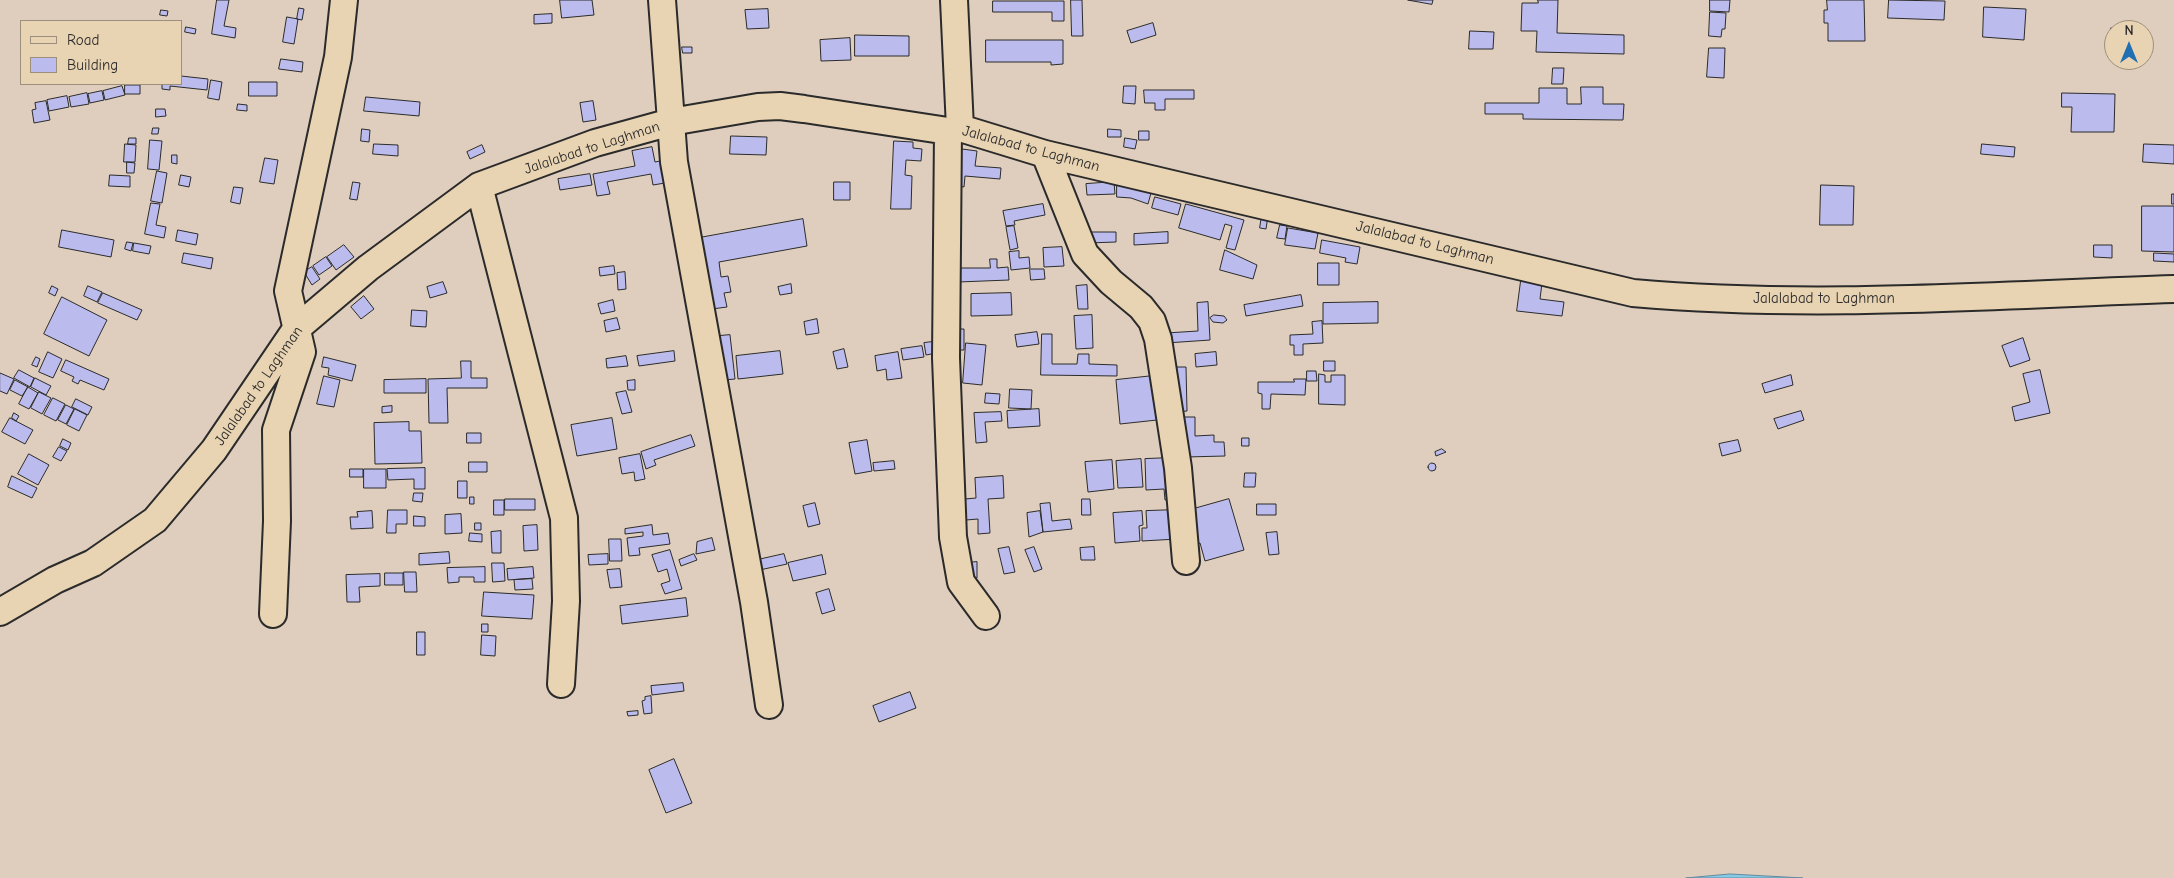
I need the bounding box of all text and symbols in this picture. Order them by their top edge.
legend [20,20,182,85]
north arrow [2104,20,2154,70]
text: N [2124,22,2134,39]
text: Road [67,31,99,49]
text: Building [67,56,118,74]
street label: Jalalabad to Laghman [522,118,662,178]
street label: Jalalabad to Laghman [960,122,1102,176]
street label: Jalalabad to Laghman [1354,217,1496,269]
street label: Jalalabad to Laghman [1753,290,1895,308]
street label: Jalalabad to Laghman [211,323,307,449]

